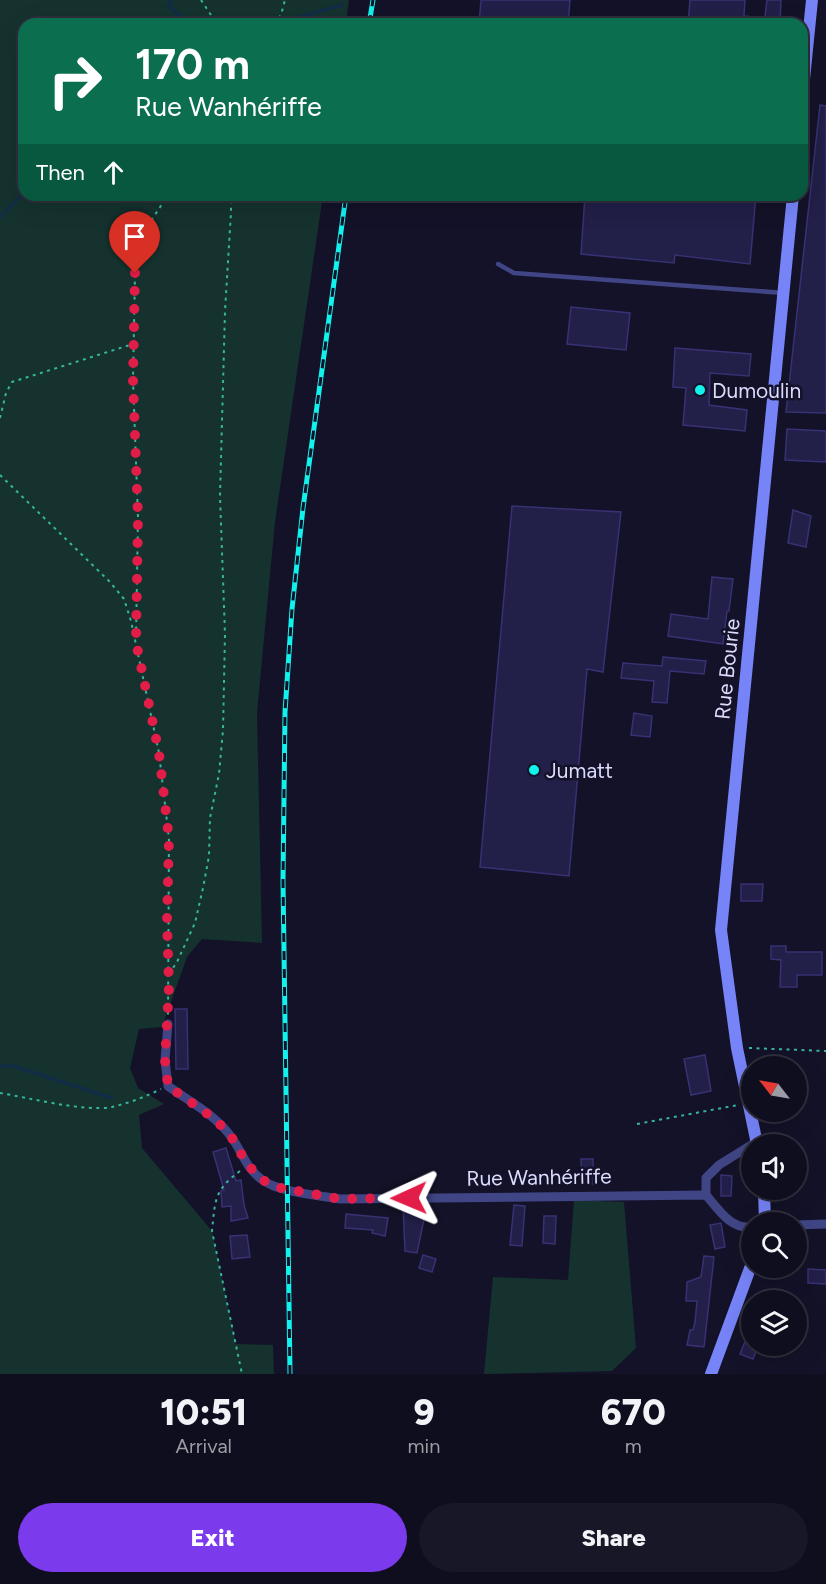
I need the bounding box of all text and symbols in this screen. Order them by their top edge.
text: 170 m [135,39,250,90]
icon: right [36,42,114,120]
text: Rue Wanhériffe [135,90,322,123]
icon: ahead [97,156,130,189]
text: Then [36,159,85,186]
pin [109,211,160,273]
icon: arrive [118,220,151,253]
place label: Dumoulin [712,378,801,403]
marker: Dumoulin [693,383,707,397]
street label: Rue Bourie [709,617,745,721]
place label: Jumatt [546,758,613,783]
marker: Jumatt [527,763,541,777]
north arrow [741,1056,807,1122]
map controls [741,1056,807,1356]
button: sound [741,1134,807,1200]
street label: Rue Wanhériffe [466,1163,612,1191]
position arrow [377,1166,441,1230]
button: search [741,1212,807,1278]
button: layers [741,1290,807,1356]
text: 10:51 [160,1391,247,1434]
text: 9 [413,1391,435,1434]
text: 670 [601,1391,666,1434]
text: Arrival [176,1434,232,1458]
text: min [408,1434,440,1458]
text: m [625,1434,642,1458]
button: Exit [18,1503,407,1572]
button: Share [419,1503,808,1572]

